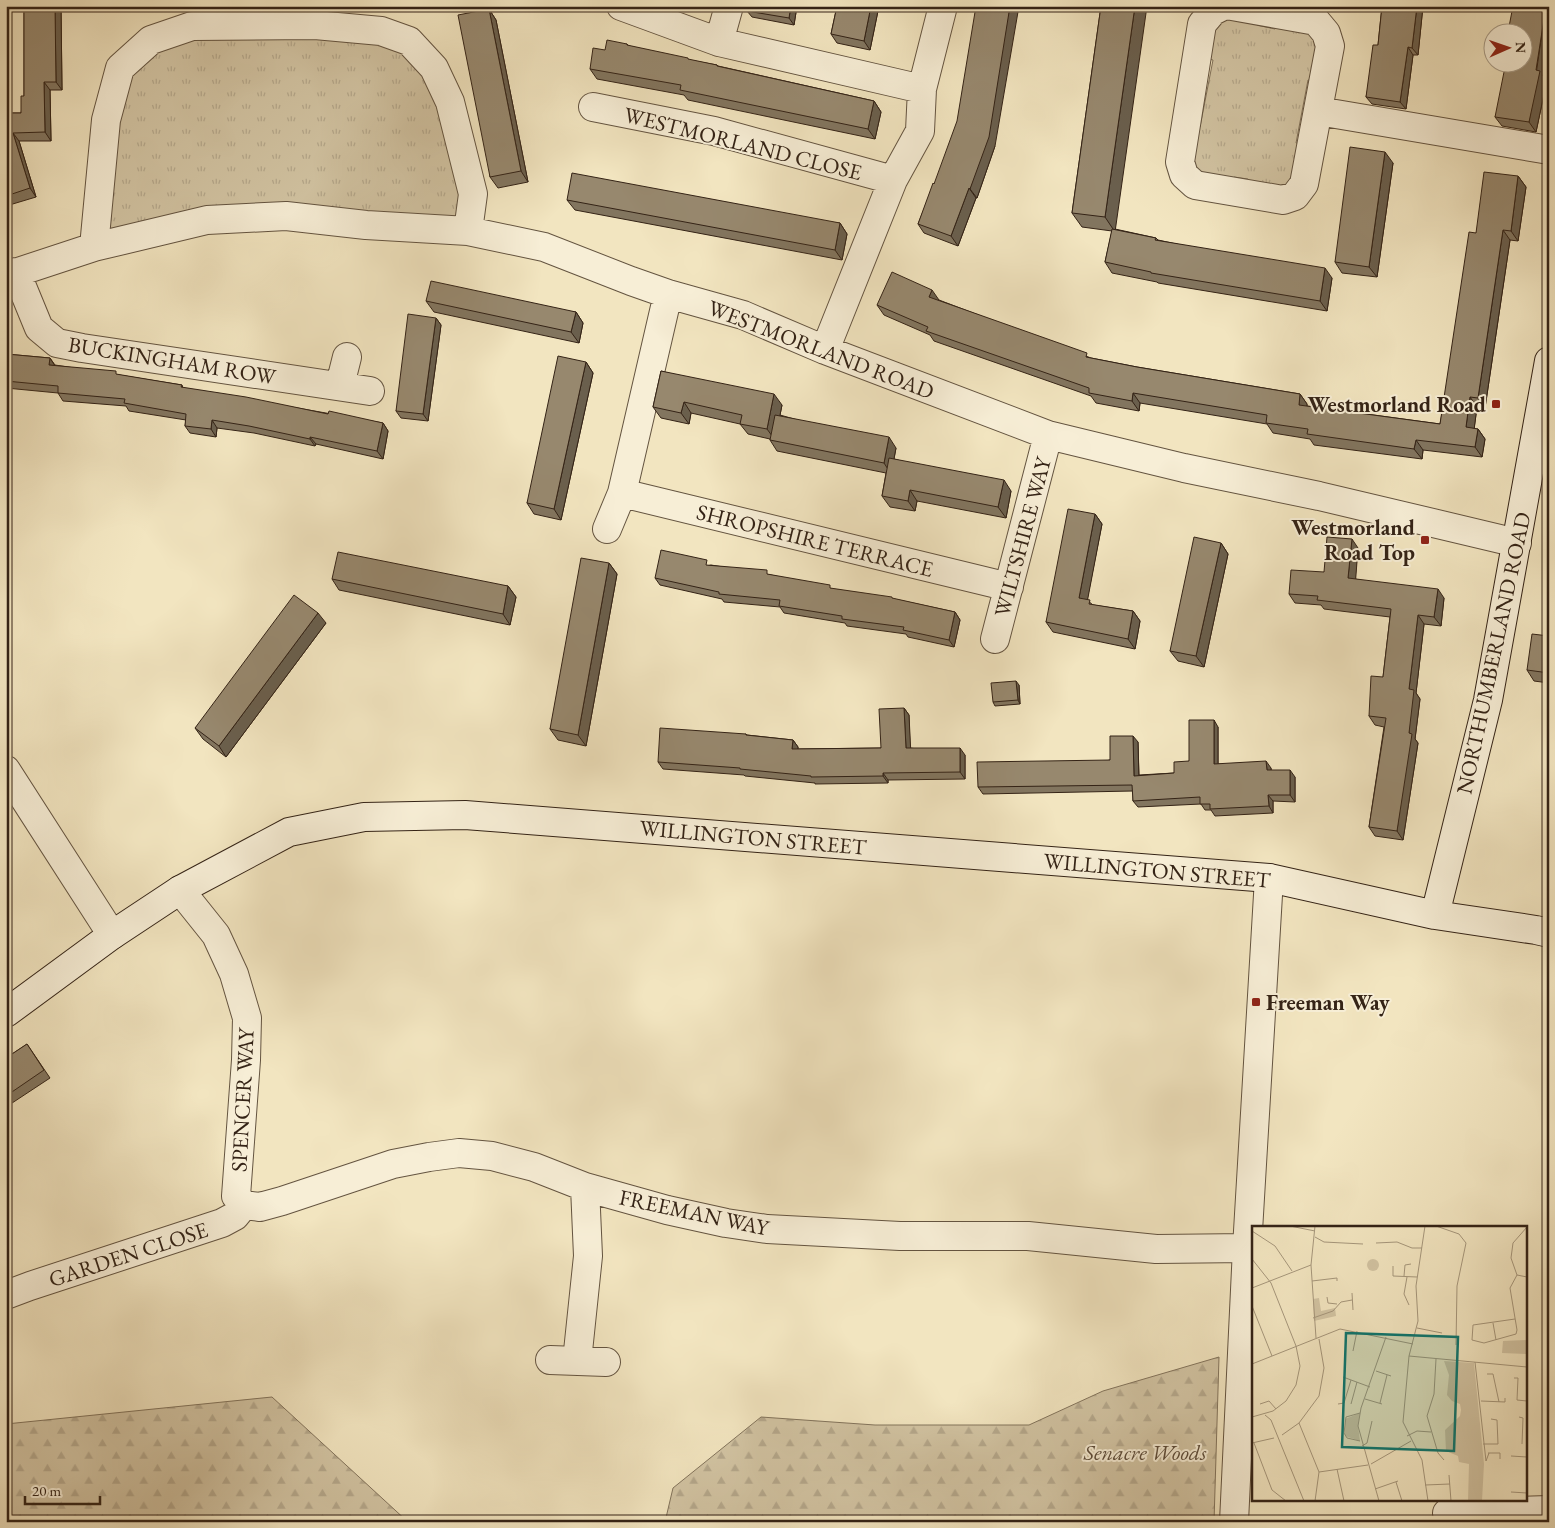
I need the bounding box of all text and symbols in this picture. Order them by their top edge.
north arrow [1482,22,1532,72]
text: N [1512,42,1530,54]
street label: WESTMORLAND CLOSE [621,100,865,187]
street label: WESTMORLAND ROAD [704,293,938,406]
street label: BUCKINGHAM ROW [66,330,279,391]
place label: Westmorland Road [1308,390,1486,419]
marker: Westmorland Road [1490,398,1502,410]
street label: WILTSHIRE WAY [987,453,1058,620]
street label: SHROPSHIRE TERRACE [694,497,936,584]
street label: NORTHUMBERLAND ROAD [1449,510,1538,797]
place label: Westmorland Road Top [1291,513,1415,567]
marker: Westmorland Road Top [1419,534,1431,546]
street label: WILLINGTON STREET [638,813,868,862]
street label: WILLINGTON STREET [1042,846,1272,895]
place label: Freeman Way [1266,988,1390,1017]
marker: Freeman Way [1250,996,1262,1008]
street label: SPENCER WAY [224,1026,261,1173]
street label: FREEMAN WAY [616,1182,773,1243]
street label: GARDEN CLOSE [45,1215,211,1294]
inset map [1252,1226,1528,1500]
park label: Senacre Woods [1083,1438,1207,1467]
scale bar [25,1473,100,1505]
text: 20 m [32,1481,61,1500]

